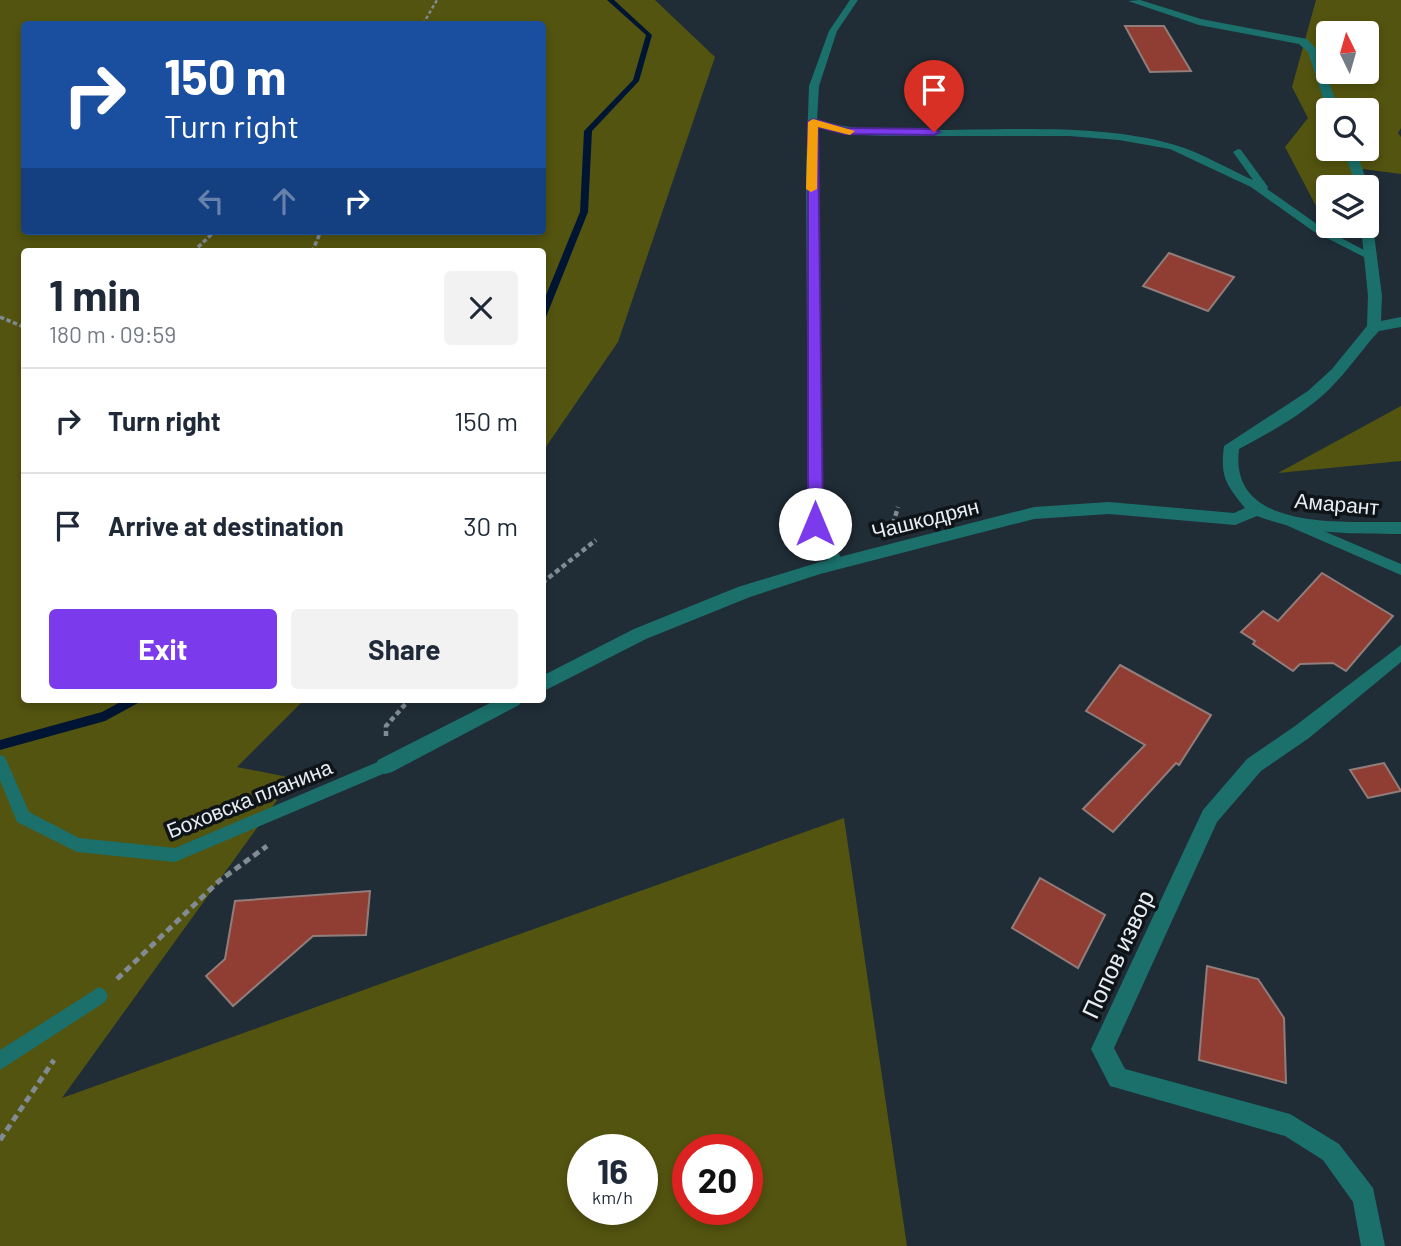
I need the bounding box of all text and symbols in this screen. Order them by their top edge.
north arrow [1316,21,1379,84]
map controls [1316,21,1379,238]
text: 150 m [164,46,286,105]
icon: right [49,49,140,140]
pin [904,60,964,132]
icon: arrive [915,71,953,109]
button: search [1316,98,1379,161]
text: Turn right [164,106,299,144]
button: layers [1316,175,1379,238]
icon: left [192,182,230,220]
icon: ahead [265,182,303,220]
icon: right [338,182,376,220]
text: 1 min [49,269,141,319]
button: close [444,271,518,345]
text: 180 m · 09:59 [49,320,176,348]
icon: right [49,402,87,440]
text: Turn right [108,405,221,436]
text: 150 m [454,405,518,436]
position arrow [778,487,852,561]
street label: Амарант [1294,487,1381,519]
street label: Чашкодрян [869,493,981,543]
icon: arrive [49,507,87,545]
text: Arrive at destination [108,510,344,541]
text: 30 m [463,510,518,541]
button: Exit [49,609,277,689]
button: Share [291,609,518,689]
street label: Боховска планина [163,753,336,843]
street label: Попов извор [1075,885,1159,1023]
speed limit sign: 20 [672,1134,763,1225]
text: 16 [597,1149,628,1191]
text: km/h [592,1186,633,1208]

